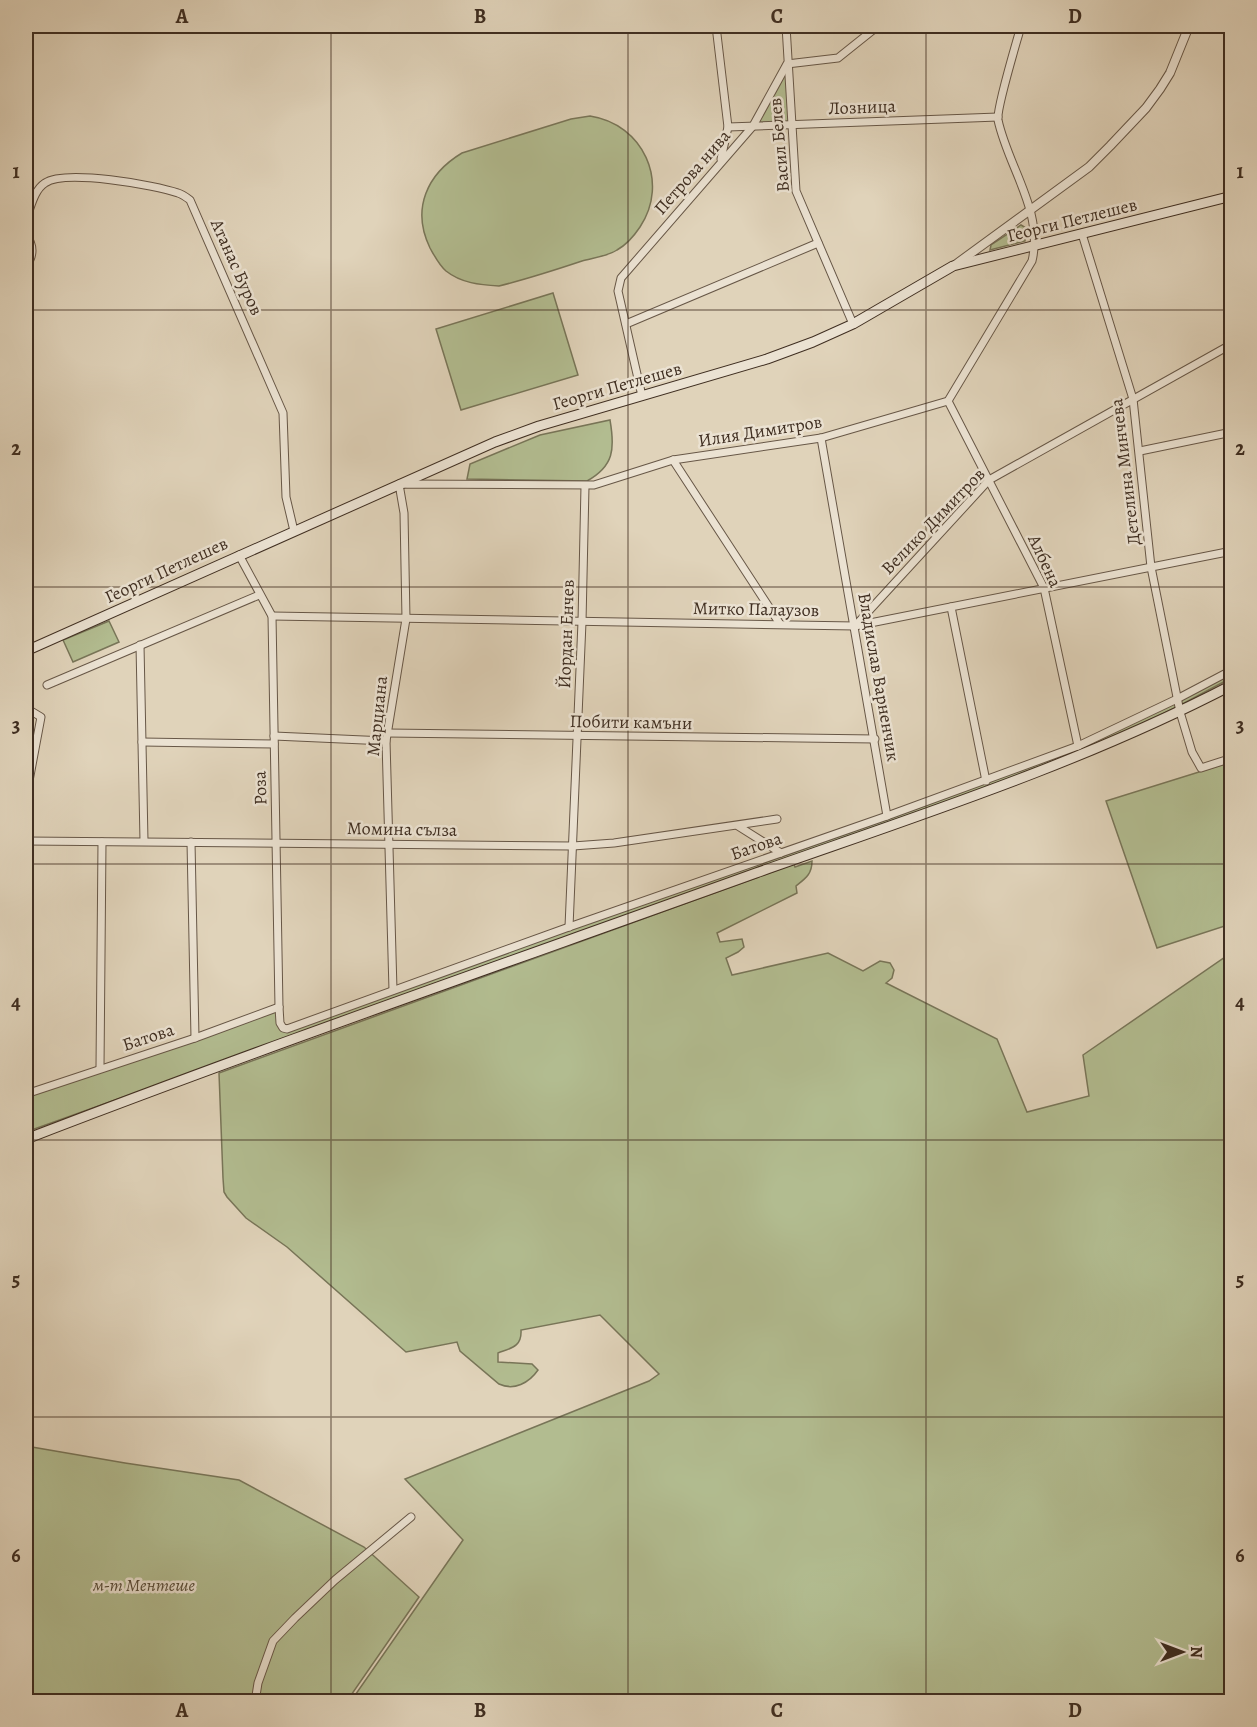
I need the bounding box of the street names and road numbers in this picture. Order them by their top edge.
street label: Лозница [828,94,897,120]
street label: Васил Белев [763,97,795,193]
street label: Петрова нива [648,124,736,220]
street label: Георги Петлешев [1004,192,1140,248]
street label: Атанас Буров [205,214,269,319]
street label: Георги Петлешев [550,356,684,416]
street label: Детелина Минчева [1104,397,1146,547]
street label: Илия Димитров [696,409,824,453]
street label: Велико Димитров [876,462,990,580]
street label: Албена [1022,530,1068,592]
street label: Георги Петлешев [101,531,231,609]
street label: Йордан Енчев [552,579,580,689]
street label: Владислав Варненчик [852,591,906,763]
street label: Митко Палаузов [693,596,819,622]
street label: Марциана [361,674,393,757]
street label: Побити камъни [569,709,693,735]
street label: Роза [247,770,273,806]
street label: Момина сълза [347,816,458,842]
street label: Батова [727,826,786,866]
street label: Батова [119,1017,178,1057]

